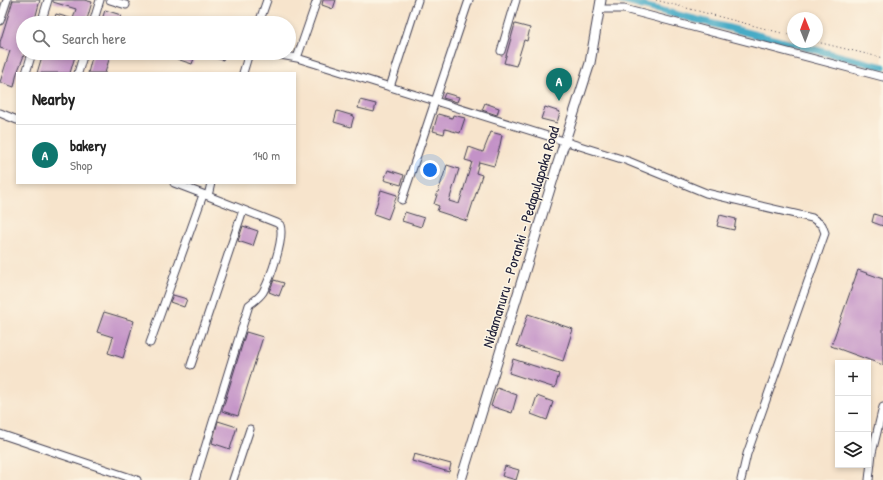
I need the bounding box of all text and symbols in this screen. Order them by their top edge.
north arrow [787,12,823,48]
search box [16,16,296,60]
icon: search [30,27,52,49]
text: Search here [62,28,126,49]
pin: A [546,68,572,101]
text: Nearby [32,87,75,110]
street label: Nidamanuru - Poranki - Pedapulapaka Road [477,123,564,350]
text: bakery [70,135,106,156]
text: A [42,146,48,164]
text: 140 m [253,146,280,164]
text: Shop [70,156,92,174]
your location [420,160,440,180]
map controls [835,360,871,468]
button: + [835,360,871,396]
button: − [835,396,871,432]
button: layers [835,432,871,468]

